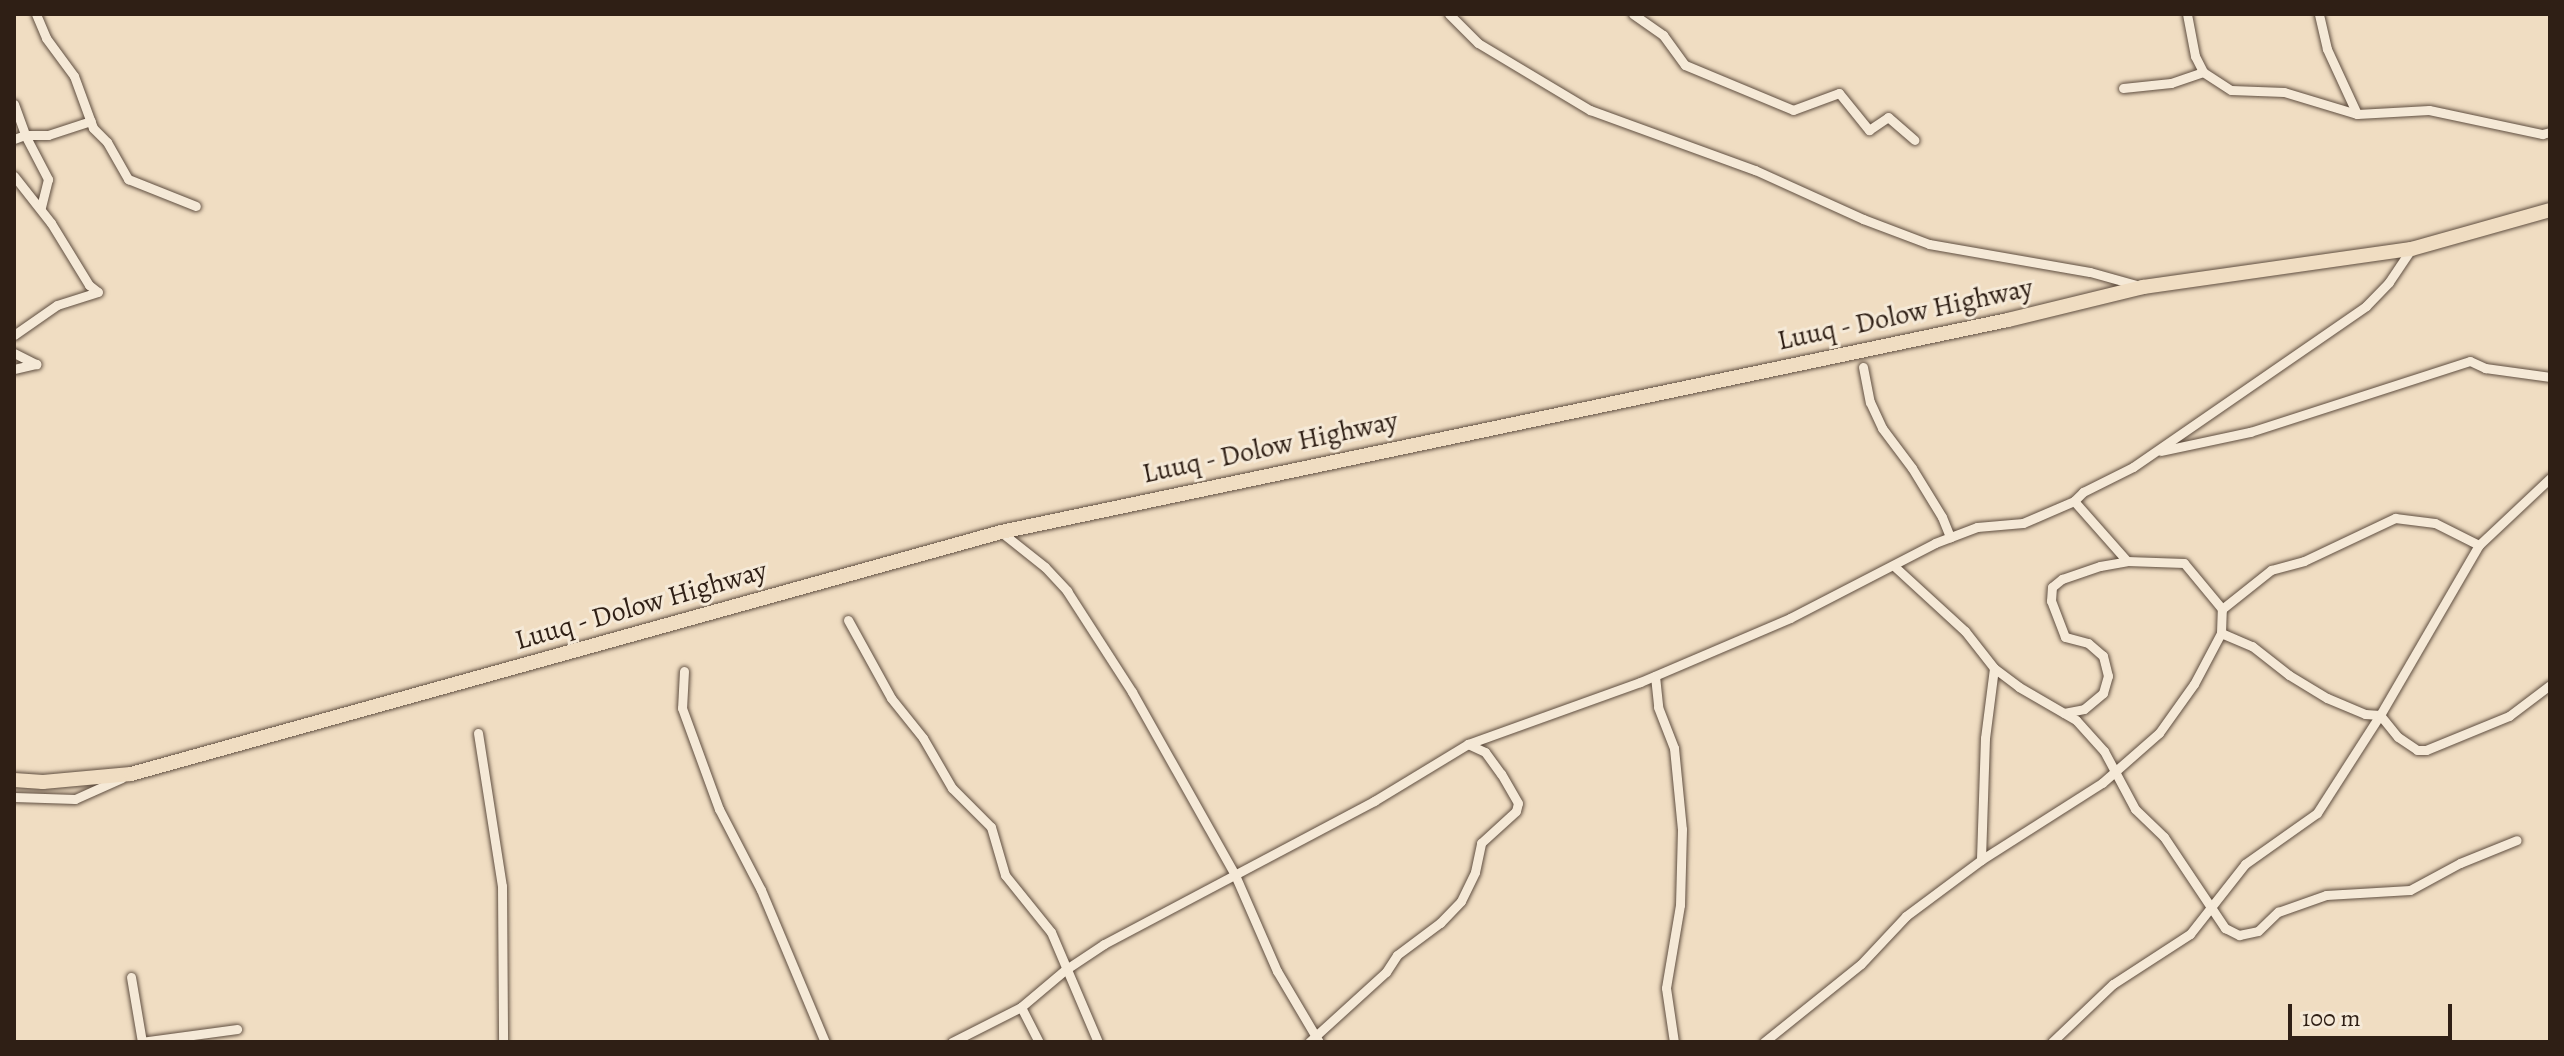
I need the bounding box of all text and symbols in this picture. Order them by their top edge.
street label: Luuq - Dolow Highway [1774,270,2036,358]
street label: Luuq - Dolow Highway [1139,403,1401,491]
street label: Luuq - Dolow Highway [511,553,771,657]
scale bar [2292,988,2456,1038]
text: 100 m [2302,1002,2361,1034]

